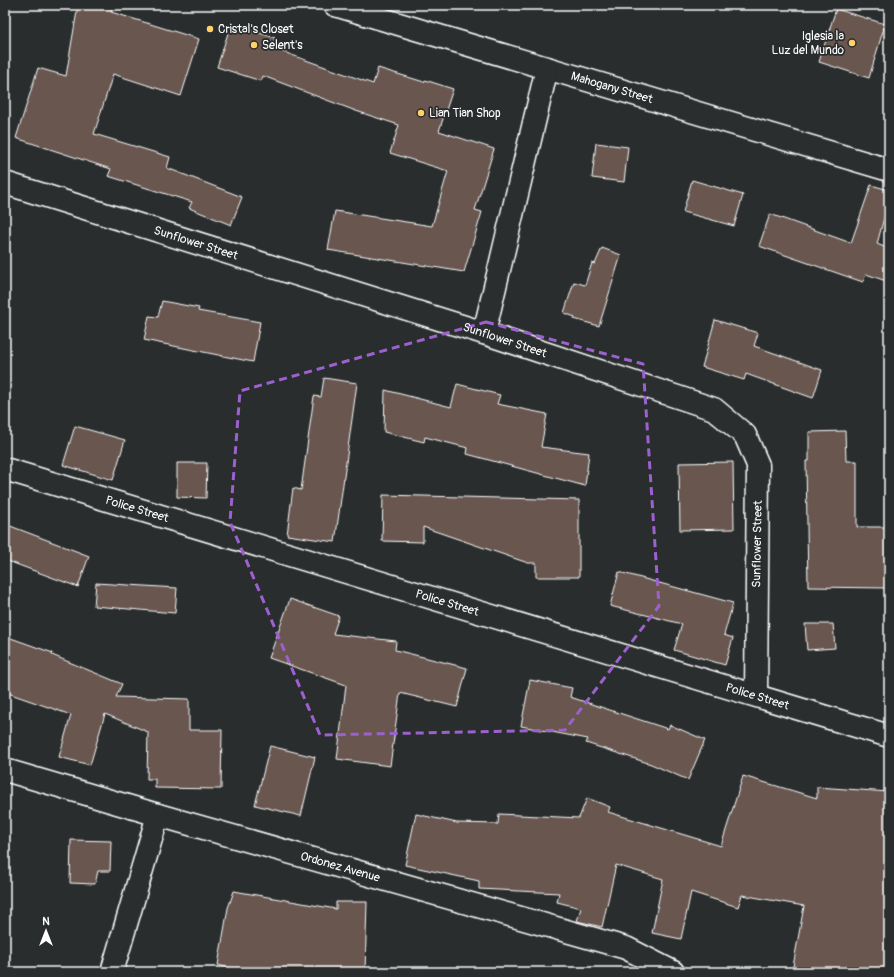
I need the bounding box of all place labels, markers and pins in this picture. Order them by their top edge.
place label: Cristal's Closet [218,22,294,37]
marker: Cristal's Closet [205,24,215,34]
place label: Iglesia la Luz del Mundo [771,29,845,58]
place label: Selent's [262,38,303,53]
marker: Iglesia la Luz del Mundo [847,38,857,48]
marker: Selent's [249,40,259,50]
place label: Lian Tian Shop [429,106,501,121]
marker: Lian Tian Shop [416,108,426,118]

